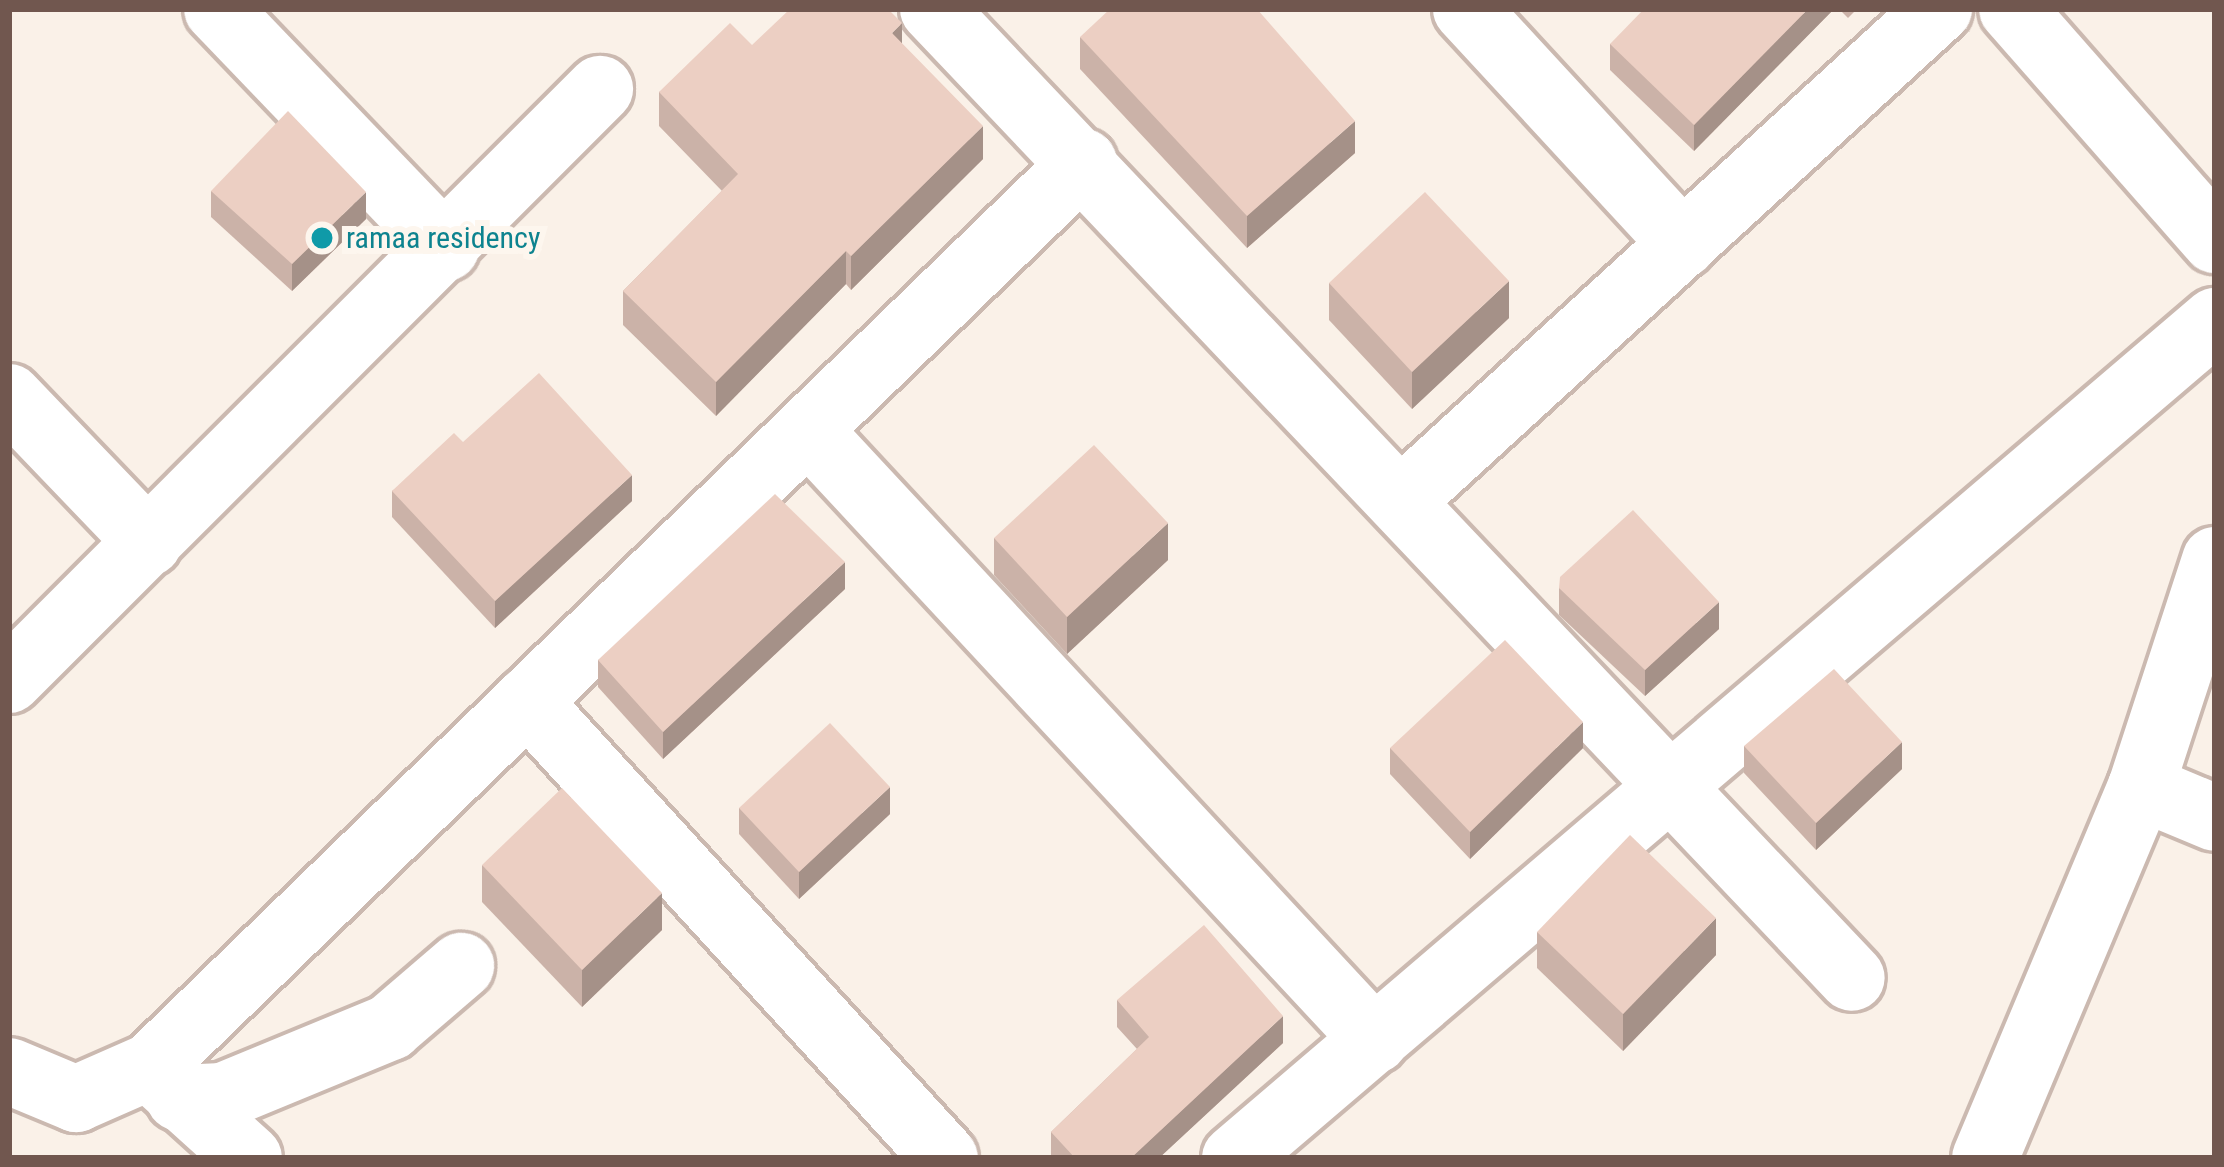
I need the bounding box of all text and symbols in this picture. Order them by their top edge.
place label: ramaa residency [346,220,540,256]
marker: ramaa residency [309,225,335,251]

